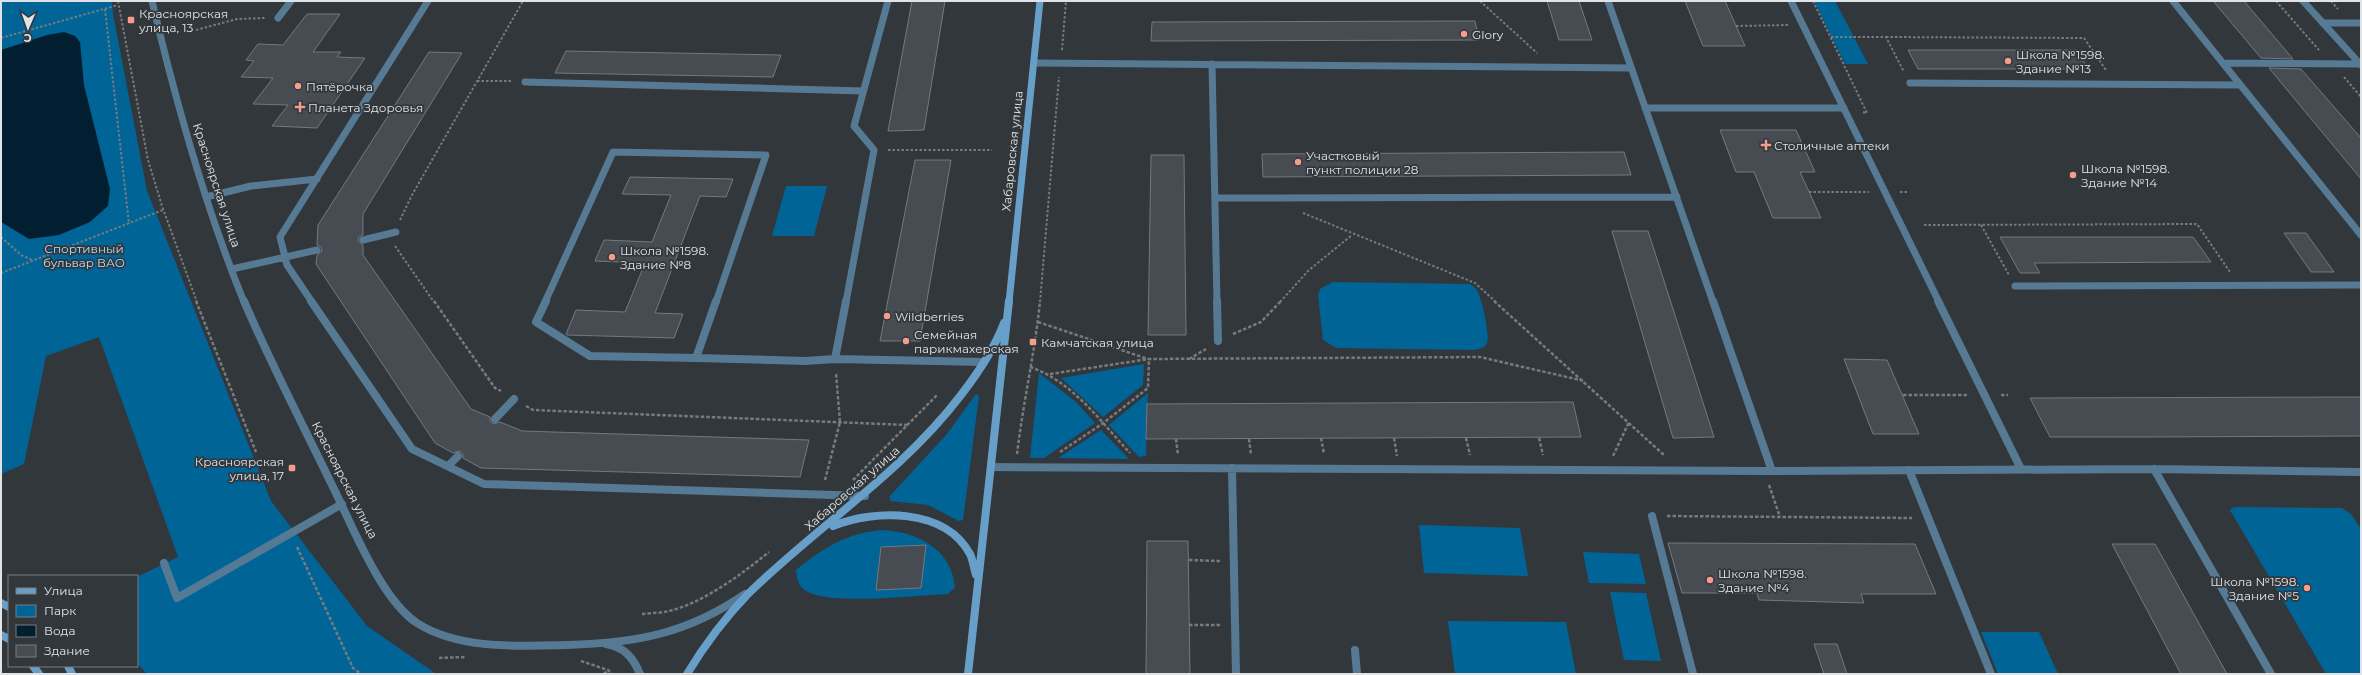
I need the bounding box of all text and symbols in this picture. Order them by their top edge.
place label: Красноярская улица, 13 [138,6,228,35]
north arrow [8,8,48,48]
marker: Красноярская улица, 13 [126,15,136,25]
place label: Glory [1472,27,1504,42]
marker: Glory [1459,29,1469,39]
text: С [23,31,32,45]
place label: Школа №1598. Здание №13 [2016,47,2105,76]
marker: Школа №1598. Здание №13 [2003,56,2013,66]
place label: Пятёрочка [306,79,373,94]
marker: Пятёрочка [293,81,303,91]
street label: Хабаровская улица [998,90,1026,212]
place label: Планета Здоровья [308,100,423,115]
marker: Планета Здоровья [295,102,305,112]
street label: Красноярская улица [190,121,244,249]
place label: Столичные аптеки [1774,138,1890,153]
marker: Столичные аптеки [1761,140,1771,150]
place label: Участковый пункт полиции 28 [1306,148,1419,177]
marker: Участковый пункт полиции 28 [1293,157,1303,167]
place label: Школа №1598. Здание №14 [2081,161,2170,190]
marker: Школа №1598. Здание №14 [2068,170,2078,180]
park label: Спортивный бульвар ВАО [43,241,125,270]
place label: Школа №1598. Здание №8 [620,243,709,272]
marker: Школа №1598. Здание №8 [607,252,617,262]
place label: Wildberries [895,309,964,324]
marker: Wildberries [882,311,892,321]
place label: Семейная парикмахерская [914,327,1019,356]
place label: Камчатская улица [1041,335,1154,350]
marker: Семейная парикмахерская [901,336,911,346]
marker: Камчатская улица [1028,337,1038,347]
street label: Красноярская улица [309,419,381,541]
street label: Хабаровская улица [801,443,903,533]
place label: Красноярская улица, 17 [195,454,284,483]
marker: Красноярская улица, 17 [287,463,297,473]
place label: Школа №1598. Здание №4 [1718,566,1807,595]
place label: Школа №1598. Здание №5 [2210,574,2299,603]
legend [8,575,138,667]
marker: Школа №1598. Здание №4 [1705,575,1715,585]
text: Улица [44,583,83,598]
marker: Школа №1598. Здание №5 [2302,583,2312,593]
text: Парк [44,603,76,618]
text: Вода [44,623,75,638]
text: Здание [44,643,90,658]

